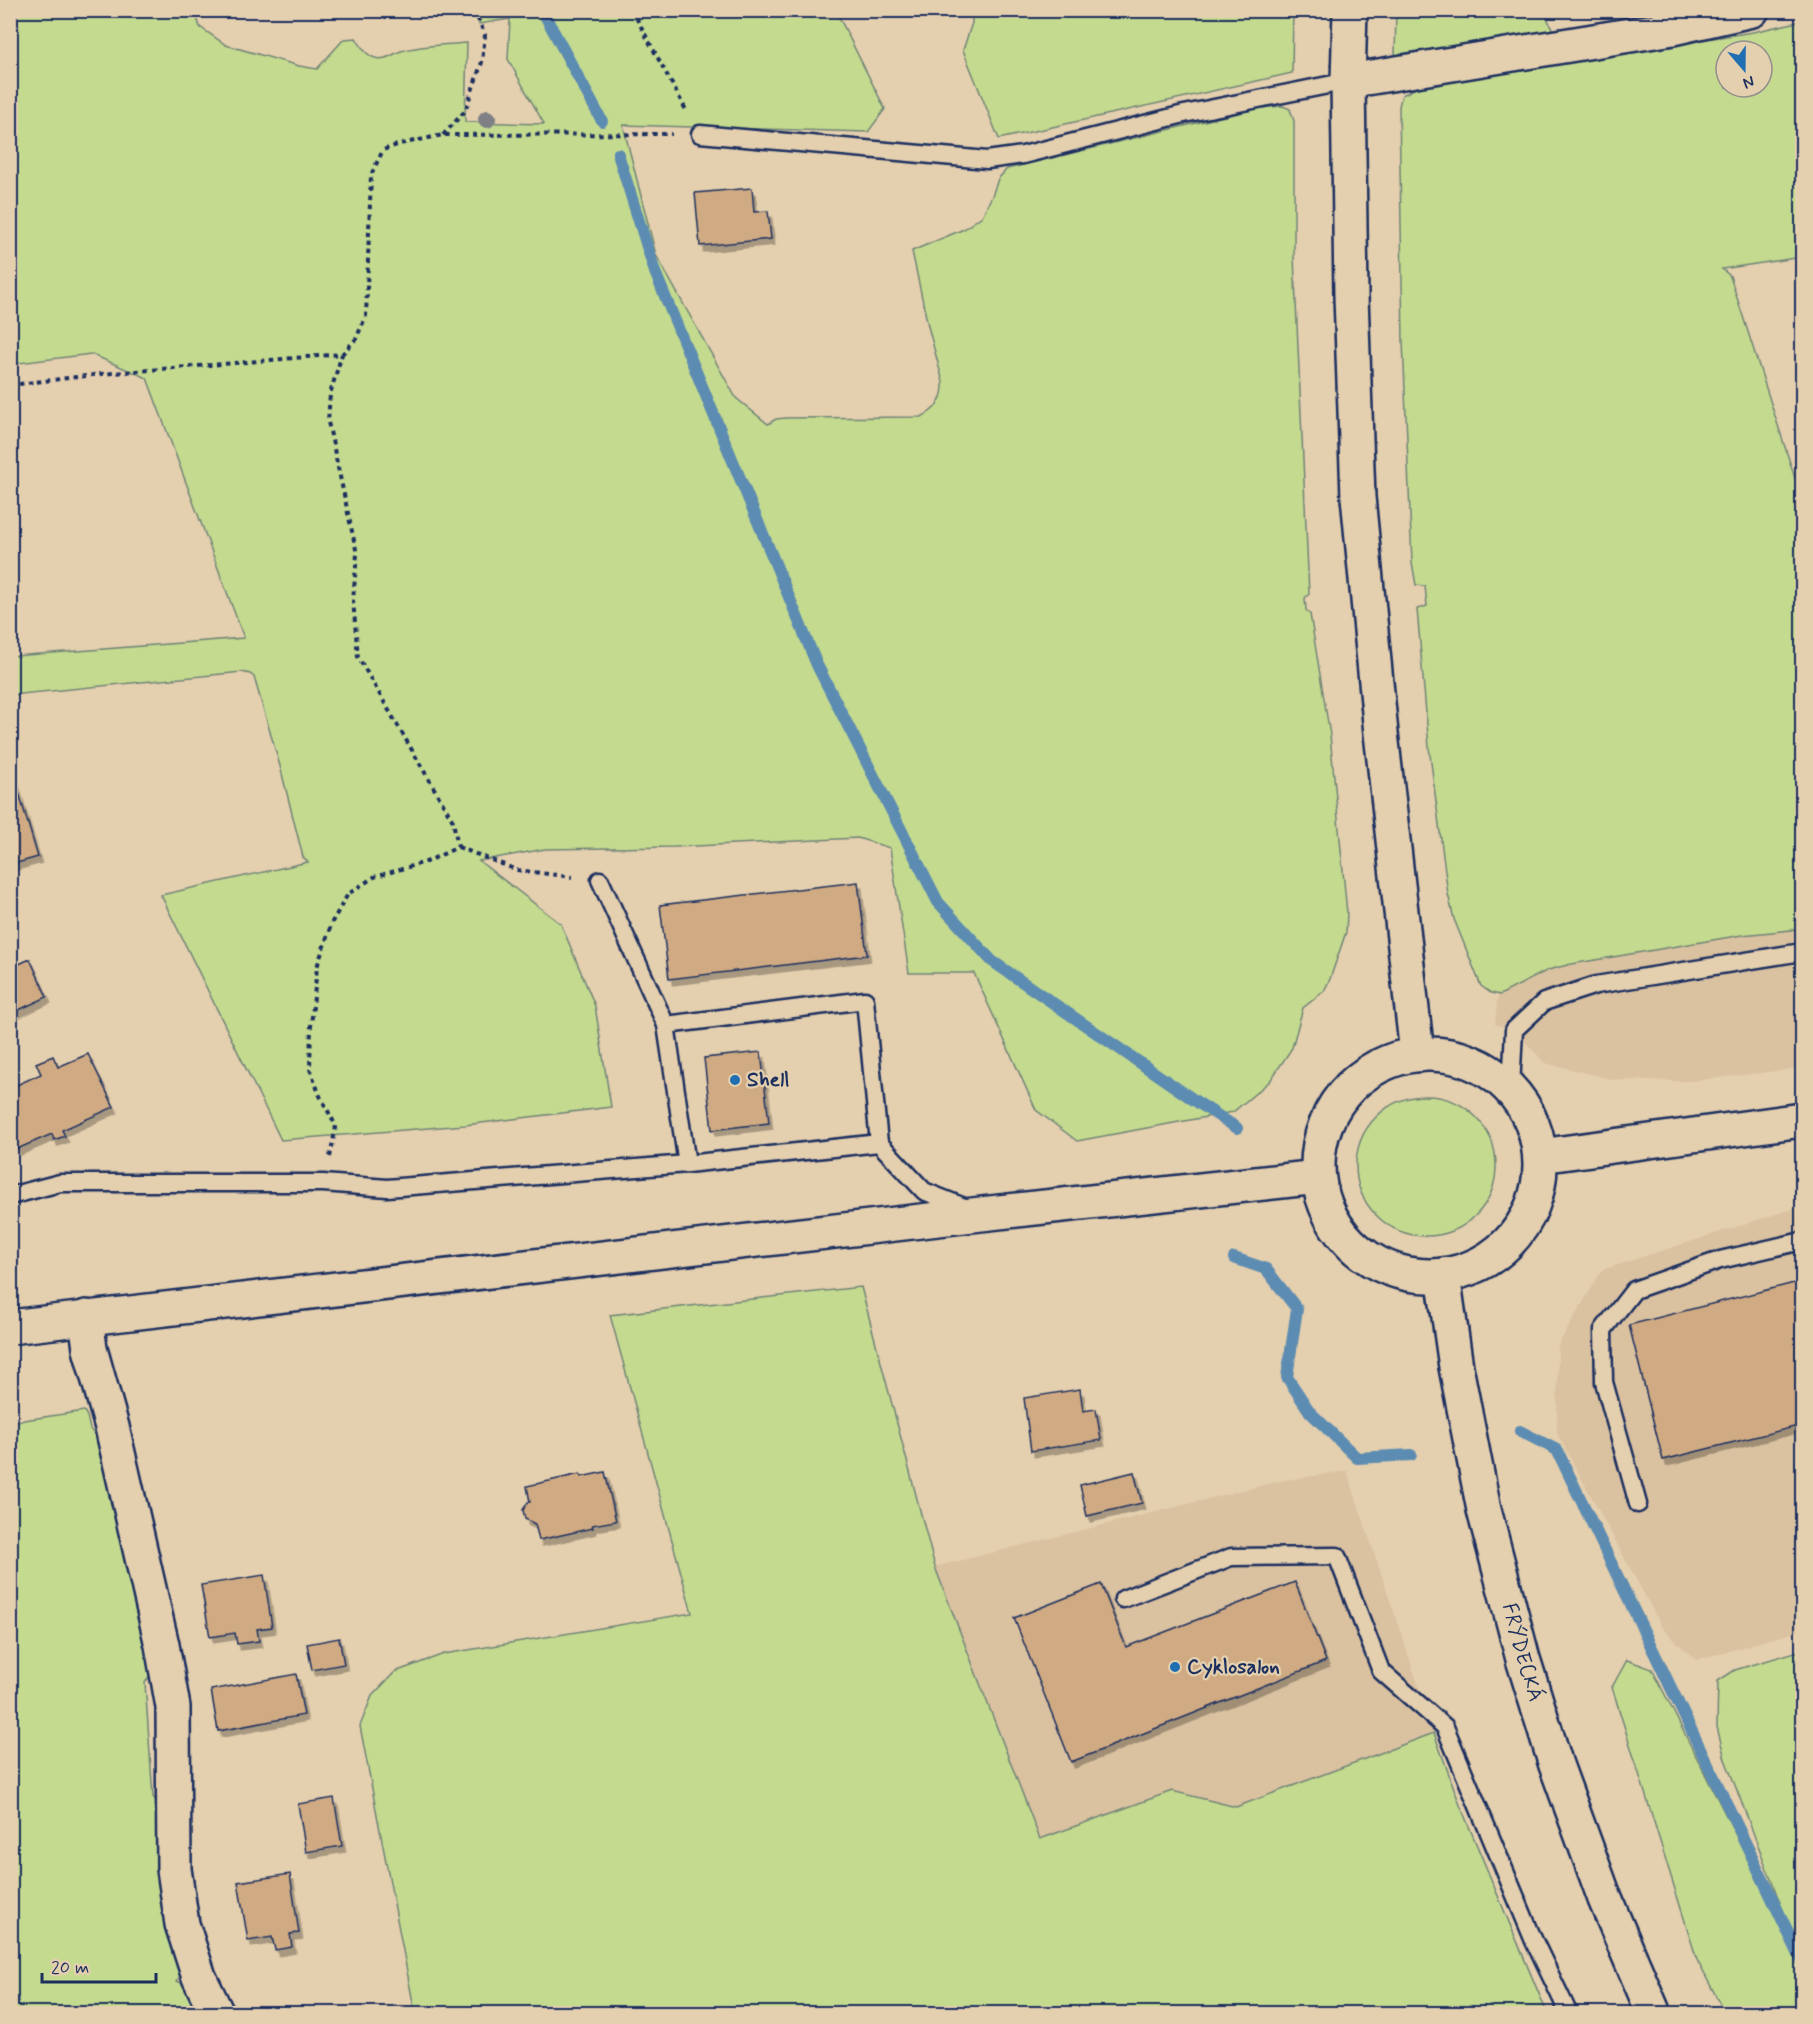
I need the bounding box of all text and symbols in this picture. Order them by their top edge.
north arrow [1714,39,1774,99]
text: N [1740,70,1757,93]
place label: Shell [747,1066,789,1094]
marker: Shell [728,1073,742,1087]
street label: FRÝDECKÁ [1495,1600,1549,1705]
place label: Cyklosalon [1187,1653,1280,1681]
marker: Cyklosalon [1168,1660,1182,1674]
scale bar [42,1946,156,1984]
text: 20 m [51,1956,89,1980]

